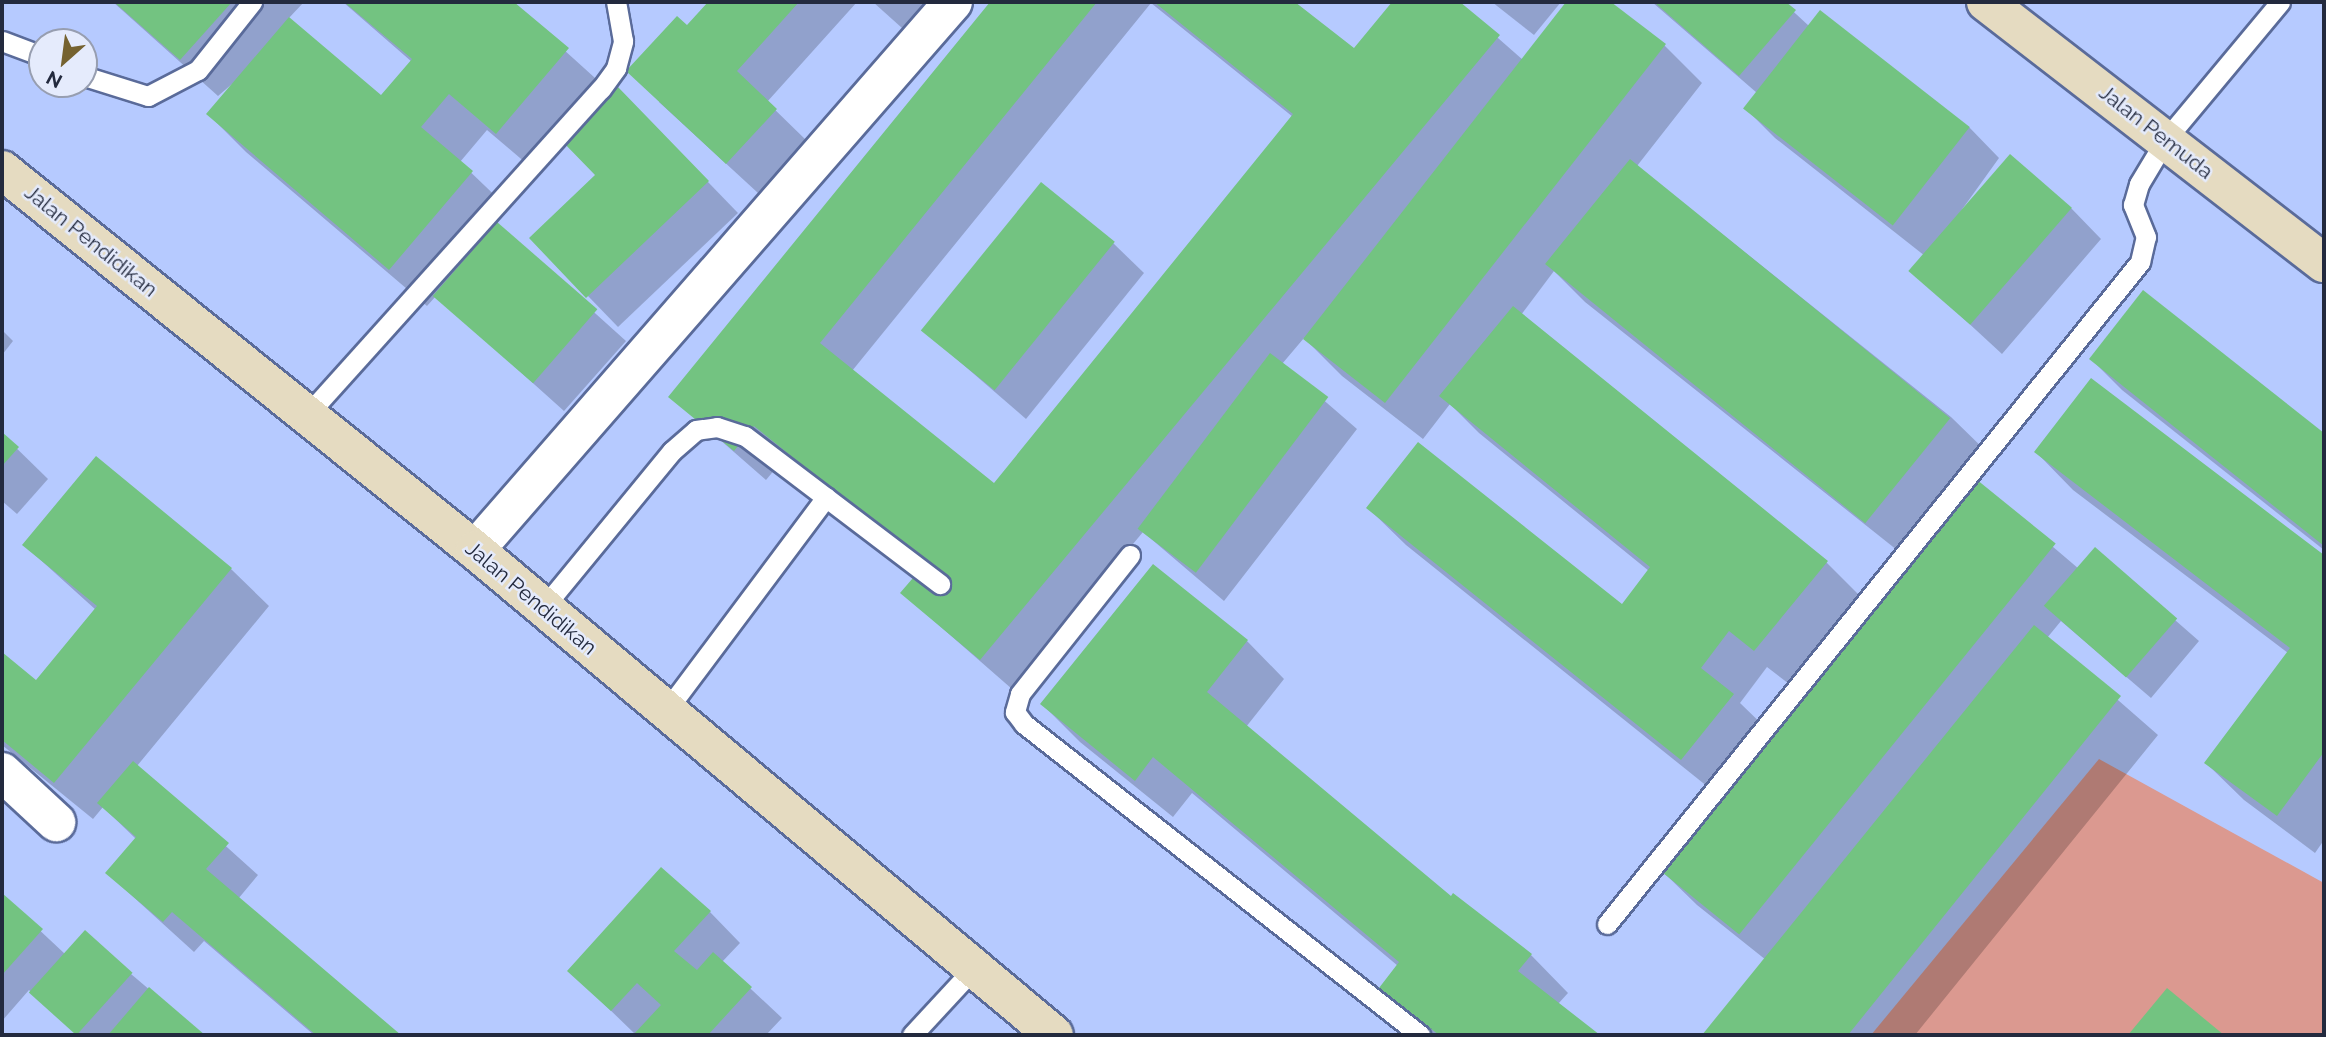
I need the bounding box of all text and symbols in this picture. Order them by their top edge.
north arrow [28,28,98,98]
text: N [43,67,66,93]
street label: Jalan Pemuda [2094,80,2218,184]
street label: Jalan Pendidikan [19,180,163,302]
street label: Jalan Pendidikan [460,536,602,660]

